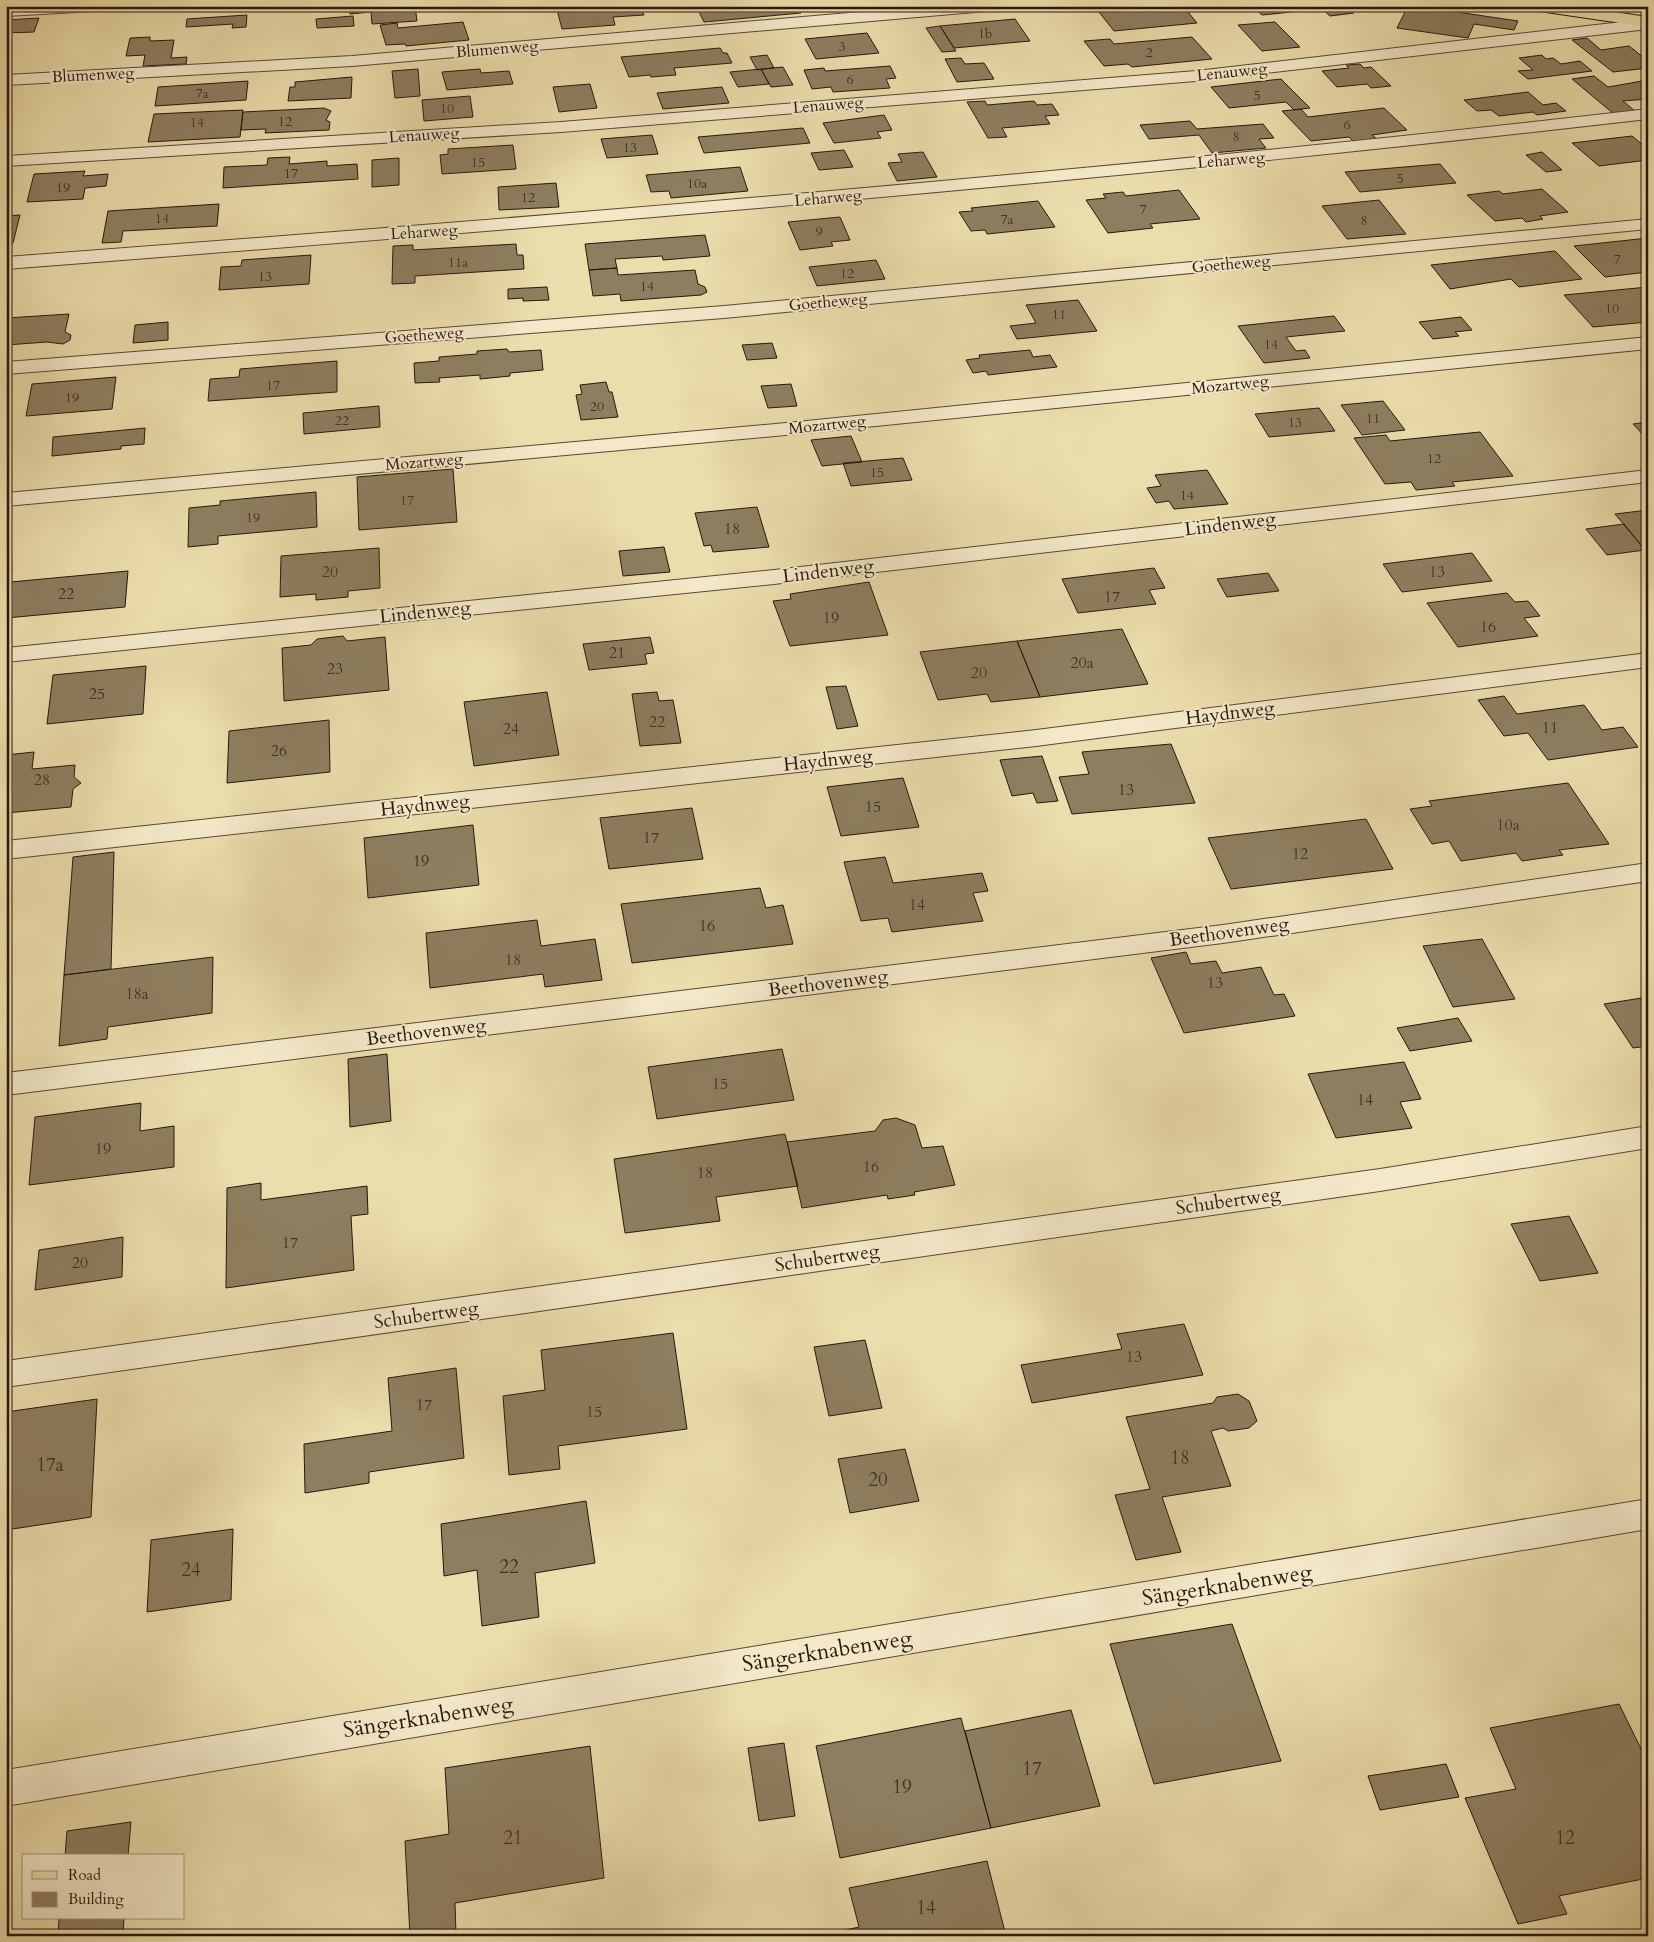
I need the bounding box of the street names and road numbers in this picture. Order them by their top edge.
street label: Blumenweg [455,34,539,64]
street label: Lenauweg [1196,57,1268,87]
street label: Blumenweg [51,62,135,88]
street label: Lenauweg [792,91,864,119]
street label: Lenauweg [388,122,460,148]
street label: Leharweg [1196,146,1266,174]
street label: Leharweg [793,184,863,212]
street label: Leharweg [390,219,458,245]
street label: Goetheweg [1191,250,1271,278]
street label: Goetheweg [788,288,868,316]
street label: Goetheweg [384,321,464,349]
street label: Mozartweg [1190,370,1270,400]
street label: Mozartweg [787,410,867,440]
street label: Mozartweg [384,448,464,476]
street label: Lindenweg [1183,505,1277,542]
street label: Lindenweg [781,552,875,589]
street label: Lindenweg [378,594,472,630]
street label: Haydnweg [1184,695,1276,731]
street label: Haydnweg [782,742,874,778]
street label: Haydnweg [379,787,471,823]
street label: Beethovenweg [1168,911,1291,953]
street label: Beethovenweg [767,963,890,1003]
street label: Beethovenweg [365,1012,488,1052]
street label: Schubertweg [1174,1181,1282,1221]
street label: Schubertweg [773,1238,881,1278]
street label: Schubertweg [372,1295,480,1335]
street label: Sängerknabenweg [1140,1557,1315,1613]
street label: Sängerknabenweg [740,1623,915,1679]
street label: Sängerknabenweg [341,1689,516,1745]

